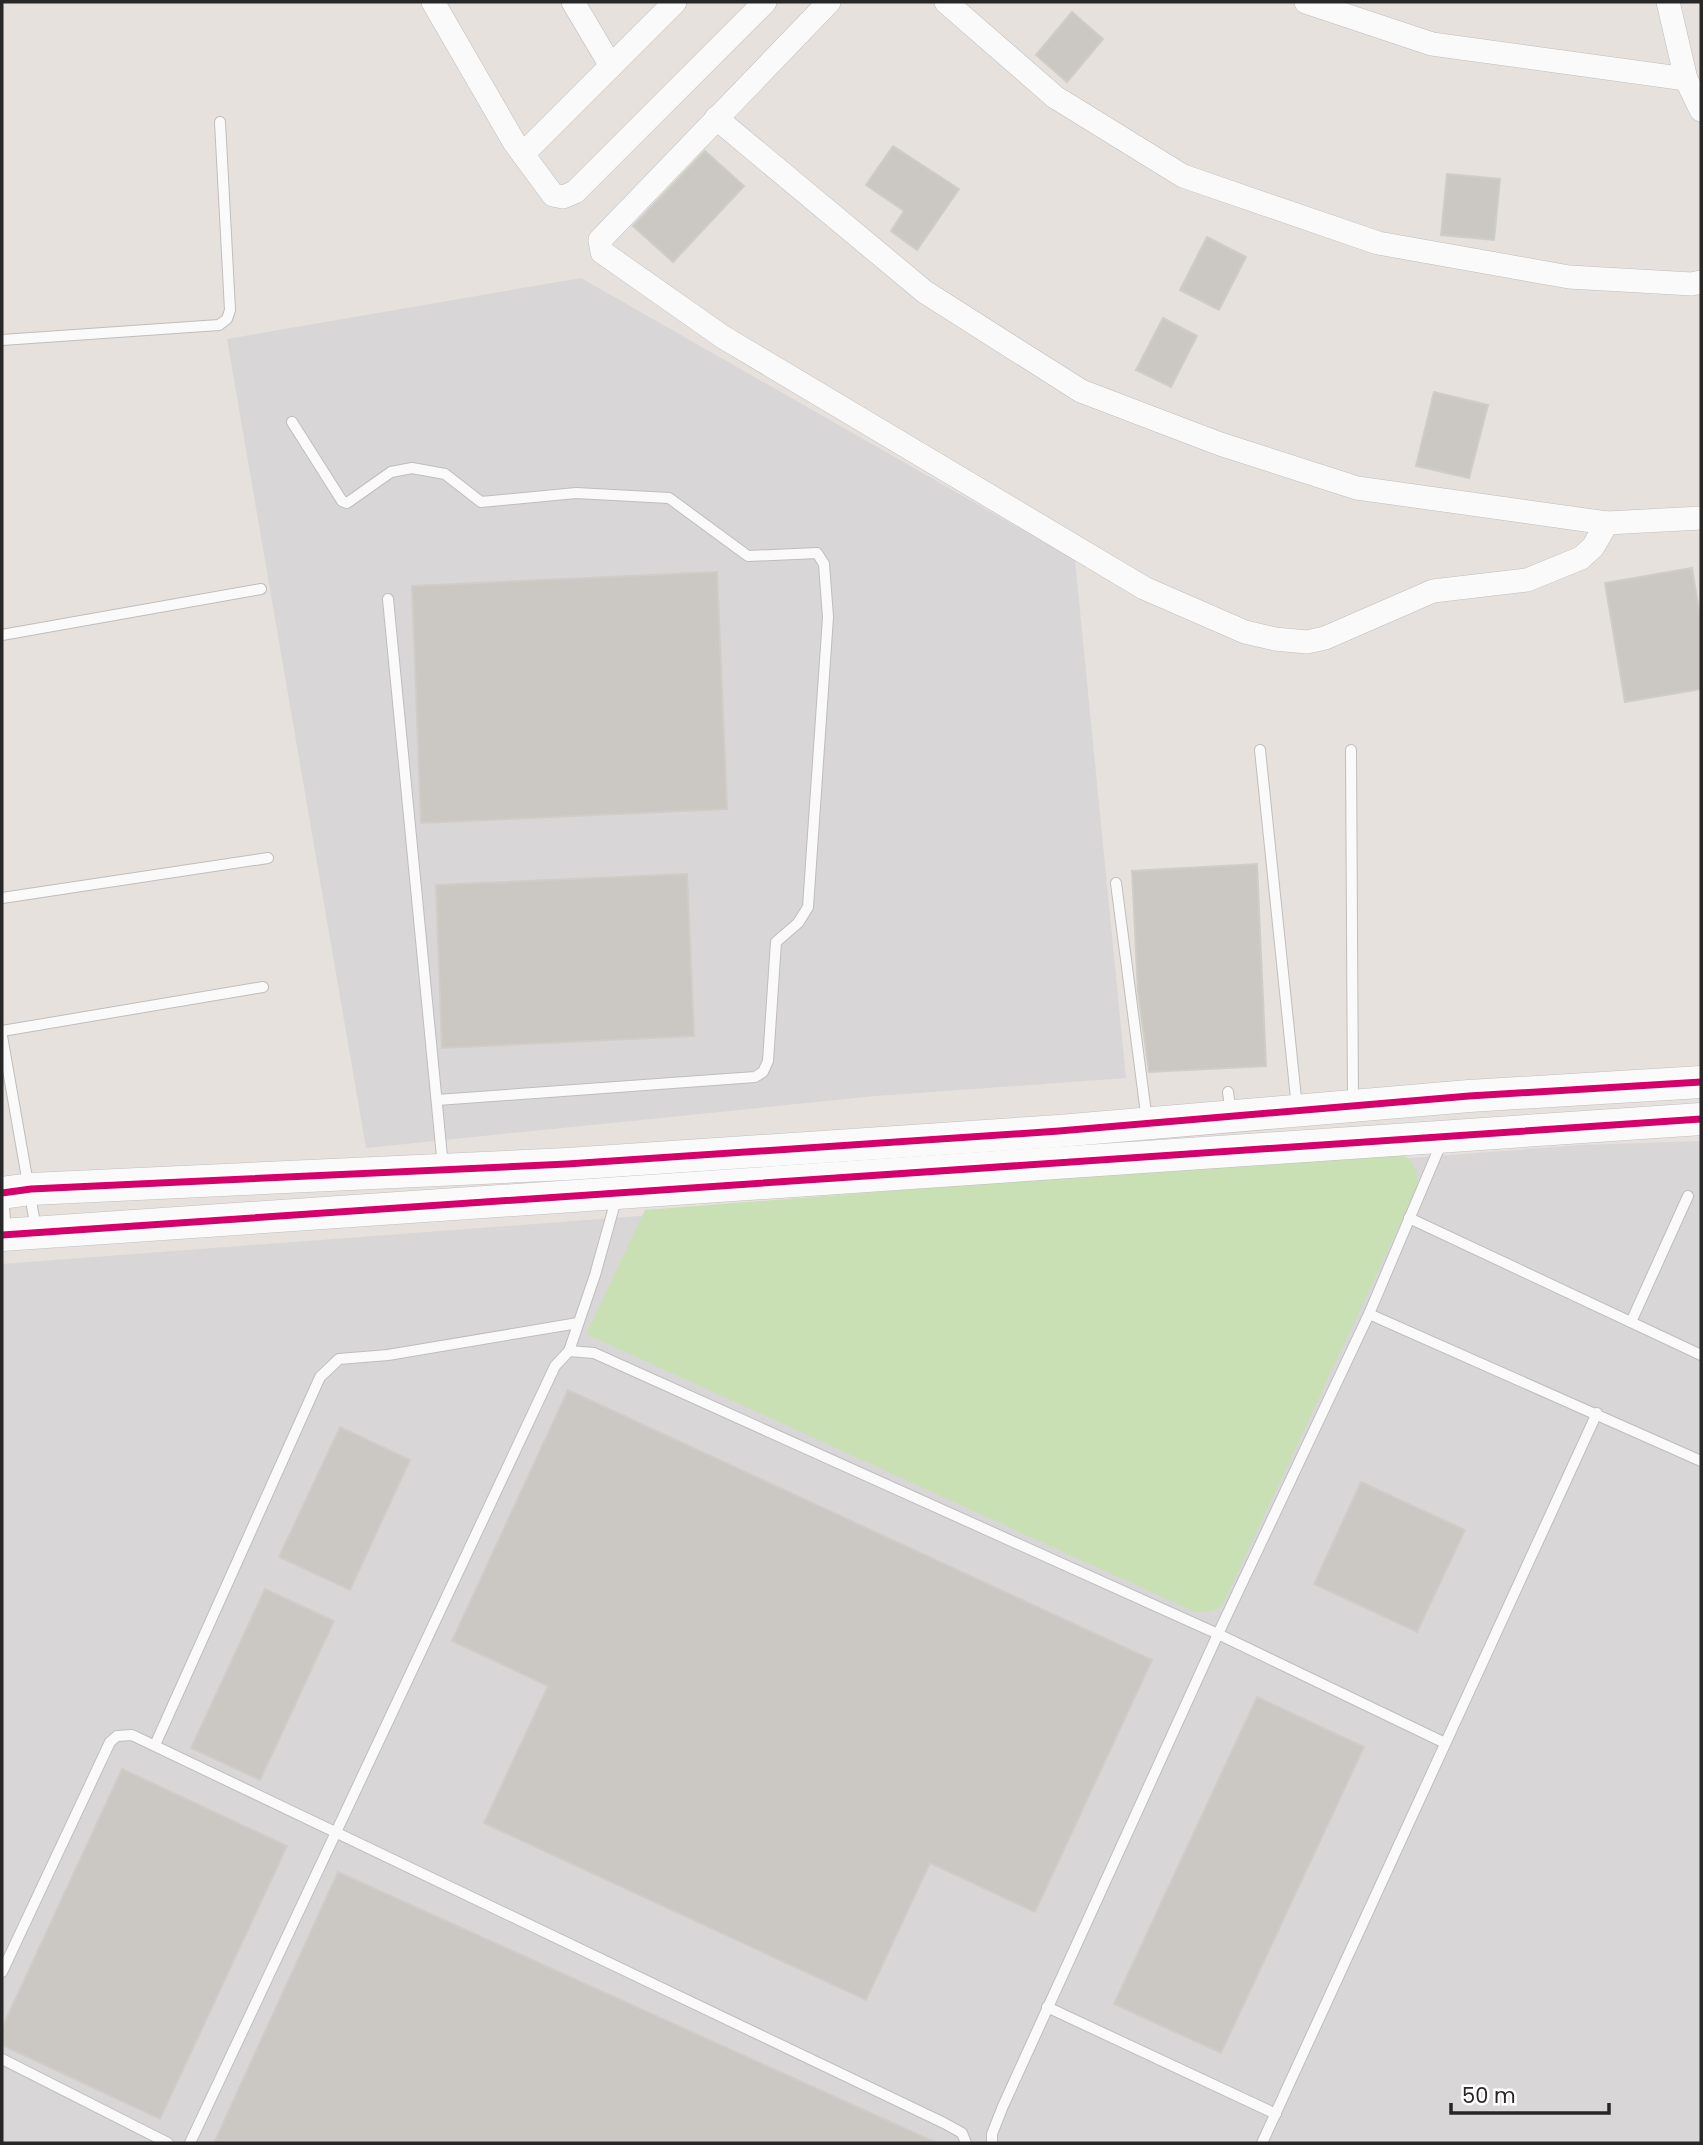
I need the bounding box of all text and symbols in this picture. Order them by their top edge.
scale bar [1451,2072,1608,2116]
text: 50 m [1462,2081,1516,2110]

